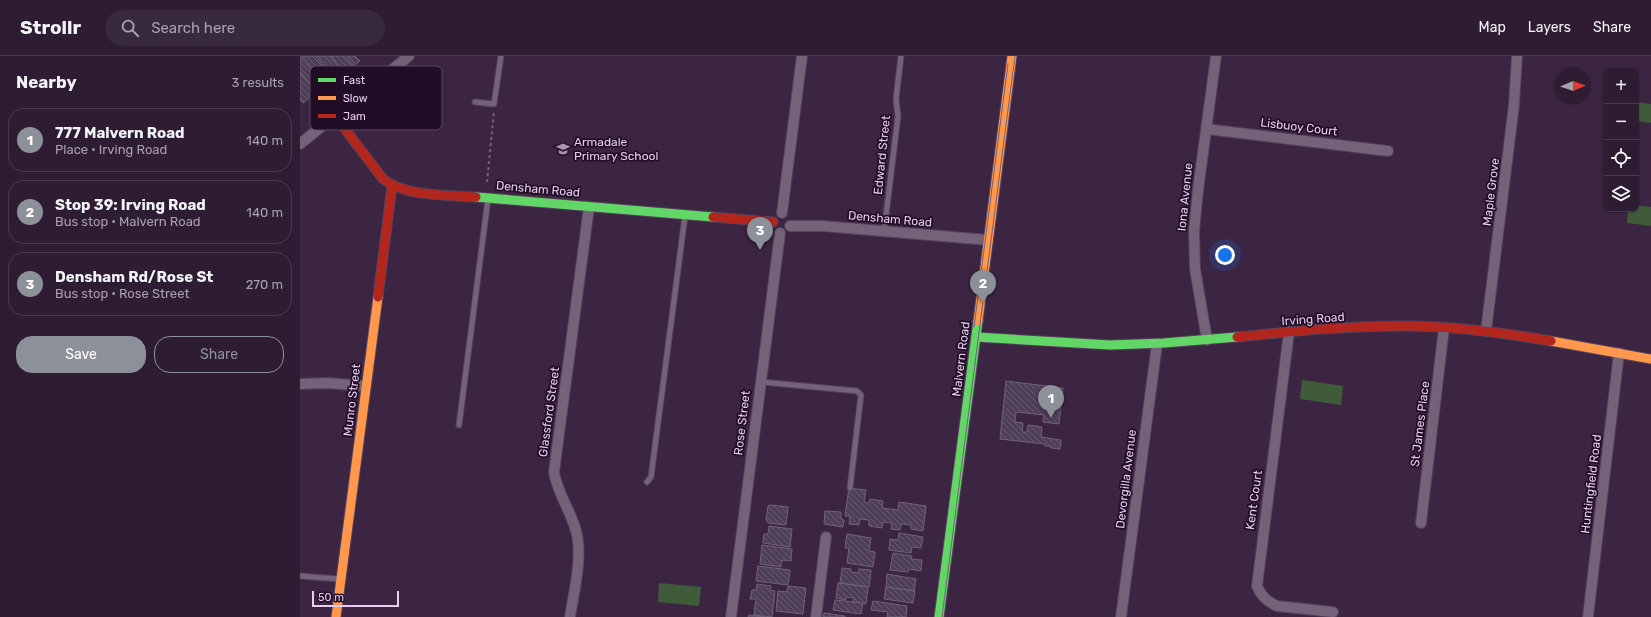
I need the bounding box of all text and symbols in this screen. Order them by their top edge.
search box [105,10,385,46]
text: Strollr [20,16,81,39]
icon: search [119,17,141,39]
text: Search here [151,19,235,37]
text: Map [1479,19,1506,36]
text: Layers [1528,19,1571,36]
text: Share [1593,19,1631,36]
legend [310,66,442,130]
north arrow [1555,68,1591,104]
map controls [1603,68,1639,212]
button: + [1603,68,1639,104]
text: Nearby [16,72,77,92]
text: Fast [343,74,366,87]
text: 3 results [232,75,284,90]
text: Slow [343,92,368,105]
button: − [1603,104,1639,140]
text: Jam [343,110,366,123]
street label: Edward Street [871,114,893,195]
street label: Lisbuoy Court [1260,115,1339,139]
text: 777 Malvern Road [55,124,184,142]
text: 1 [27,133,33,148]
text: 140 m [246,133,283,148]
place label: Armadale Primary School [574,135,658,163]
button: locate [1603,140,1639,176]
school or university icon: Armadale Primary School [555,141,571,157]
text: Place · Irving Road [55,142,167,157]
street label: Maple Grove [1480,157,1502,227]
street label: Iona Avenue [1174,162,1196,232]
button: layers [1603,176,1639,212]
street label: Densham Road [495,178,581,200]
text: Stop 39: Irving Road [55,196,206,214]
text: 2 [26,205,34,220]
text: 140 m [246,205,283,220]
street label: Densham Road [847,208,933,230]
text: Bus stop · Malvern Road [55,214,201,229]
pin: 3 [747,217,773,250]
your location [1215,245,1235,265]
text: Densham Rd/Rose St [55,268,213,286]
pin: 2 [970,270,996,303]
text: 3 [26,277,34,292]
text: 270 m [246,277,283,292]
text: Bus stop · Rose Street [55,286,189,301]
street label: Irving Road [1281,310,1345,328]
street label: Malvern Road [949,321,973,397]
button: Save [16,336,146,373]
button: Share [154,336,284,373]
street label: Munro Street [341,363,363,437]
street label: Glassford Street [536,366,562,458]
street label: St James Place [1408,380,1432,468]
pin: 1 [1038,385,1064,418]
street label: Rose Street [731,390,753,456]
street label: Devorgilla Avenue [1113,428,1139,529]
street label: Huntingfield Road [1578,434,1604,534]
street label: Kent Court [1243,469,1265,531]
scale bar [312,589,399,608]
text: 50 m [318,591,344,604]

